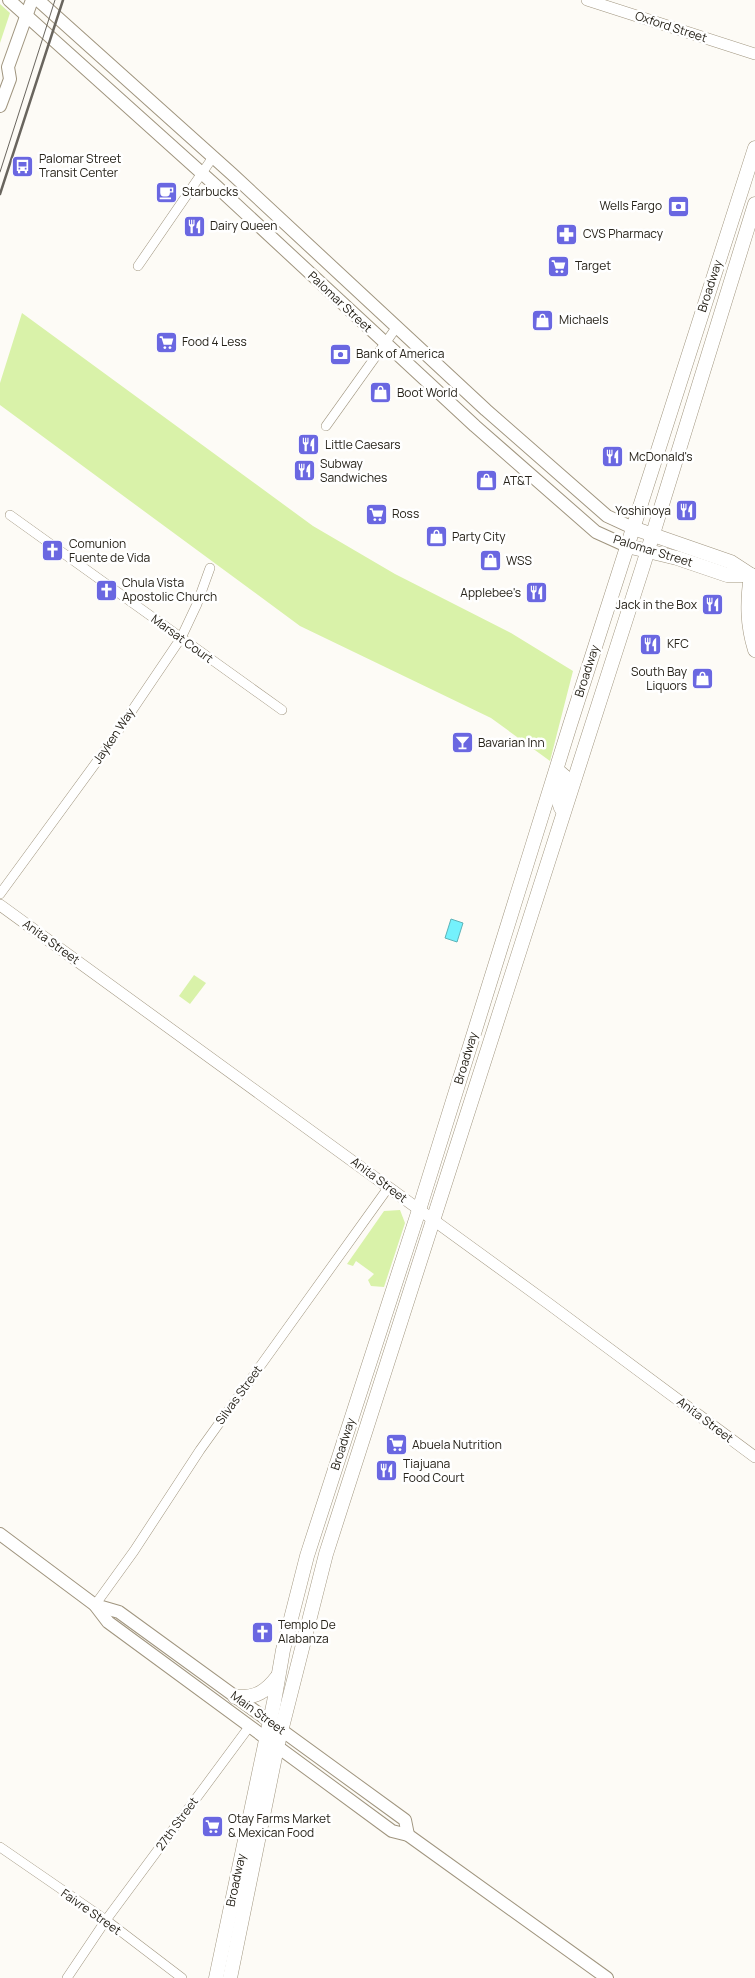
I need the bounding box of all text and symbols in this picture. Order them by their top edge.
street label: Oxford Street [633,7,710,46]
place label: Palomar Street Transit Center [39,150,122,181]
bus stop icon: Palomar Street Transit Center [11,154,35,178]
cafe icon: Starbucks [154,180,178,204]
place label: Starbucks [182,183,238,200]
bank icon: Wells Fargo [666,194,690,218]
place label: Wells Fargo [599,197,662,214]
restaurant icon: Dairy Queen [182,214,206,238]
place label: Dairy Queen [210,217,277,234]
pharmacy icon: CVS Pharmacy [555,222,579,246]
place label: CVS Pharmacy [583,225,664,242]
supermarket icon: Target [547,254,571,278]
place label: Target [575,257,611,274]
street label: Broadway [693,257,726,314]
street label: Palomar Street [304,267,376,336]
shop icon: Michaels [531,308,555,332]
place label: Michaels [559,311,608,328]
supermarket icon: Food 4 Less [154,330,178,354]
place label: Food 4 Less [182,333,247,350]
bank icon: Bank of America [328,342,352,366]
place label: Bank of America [356,345,444,362]
shop icon: Boot World [369,381,393,405]
place label: Boot World [397,384,458,401]
restaurant icon: Little Caesars [297,433,321,457]
place label: Little Caesars [325,436,401,453]
restaurant icon: McDonald's [601,445,625,469]
place label: McDonald's [629,448,693,465]
place label: Subway Sandwiches [320,455,387,486]
restaurant icon: Subway Sandwiches [292,459,316,483]
shop icon: AT&T [475,469,499,493]
place label: AT&T [503,472,533,489]
restaurant icon: Yoshinoya [675,499,699,523]
supermarket icon: Ross [364,502,388,526]
place label: Yoshinoya [615,502,671,519]
place label: Ross [392,505,419,522]
shop icon: Party City [424,525,448,549]
place label: Party City [452,528,506,545]
street label: Palomar Street [611,530,695,571]
place label: Comunion Fuente de Vida [69,535,150,566]
church icon: Comunion Fuente de Vida [41,539,65,563]
shop icon: WSS [478,549,502,573]
place label: WSS [506,552,532,569]
place label: Chula Vista Apostolic Church [122,574,217,605]
church icon: Chula Vista Apostolic Church [94,578,118,602]
restaurant icon: Applebee's [525,581,549,605]
place label: Applebee's [460,584,521,601]
restaurant icon: Jack in the Box [701,593,725,617]
place label: Jack in the Box [615,596,698,613]
street label: Marsat Court [148,610,217,667]
restaurant icon: KFC [639,632,663,656]
place label: KFC [667,635,689,652]
street label: Broadway [570,642,603,699]
place label: South Bay Liquors [631,663,688,694]
shop icon: South Bay Liquors [691,667,715,691]
street label: Jayken Way [89,704,139,767]
bar icon: Bavarian Inn [450,731,474,755]
place label: Bavarian Inn [478,734,545,751]
street label: Anita Street [19,915,83,968]
street label: Broadway [450,1029,482,1086]
street label: Anita Street [348,1153,411,1207]
street label: Silvas Street [211,1362,266,1428]
street label: Anita Street [674,1393,737,1447]
street label: Broadway [326,1415,359,1472]
supermarket icon: Abuela Nutrition [384,1433,408,1457]
place label: Abuela Nutrition [412,1436,502,1453]
place label: Tiajuana Food Court [403,1455,465,1486]
restaurant icon: Tiajuana Food Court [375,1459,399,1483]
place label: Templo De Alabanza [278,1616,336,1647]
church icon: Templo De Alabanza [250,1620,274,1644]
street label: Main Street [227,1687,289,1738]
street label: 27th Street [151,1793,202,1854]
place label: Otay Farms Market & Mexican Food [228,1810,331,1841]
supermarket icon: Otay Farms Market & Mexican Food [200,1814,224,1838]
street label: Broadway [222,1851,250,1908]
street label: Faivre Street [58,1884,125,1939]

